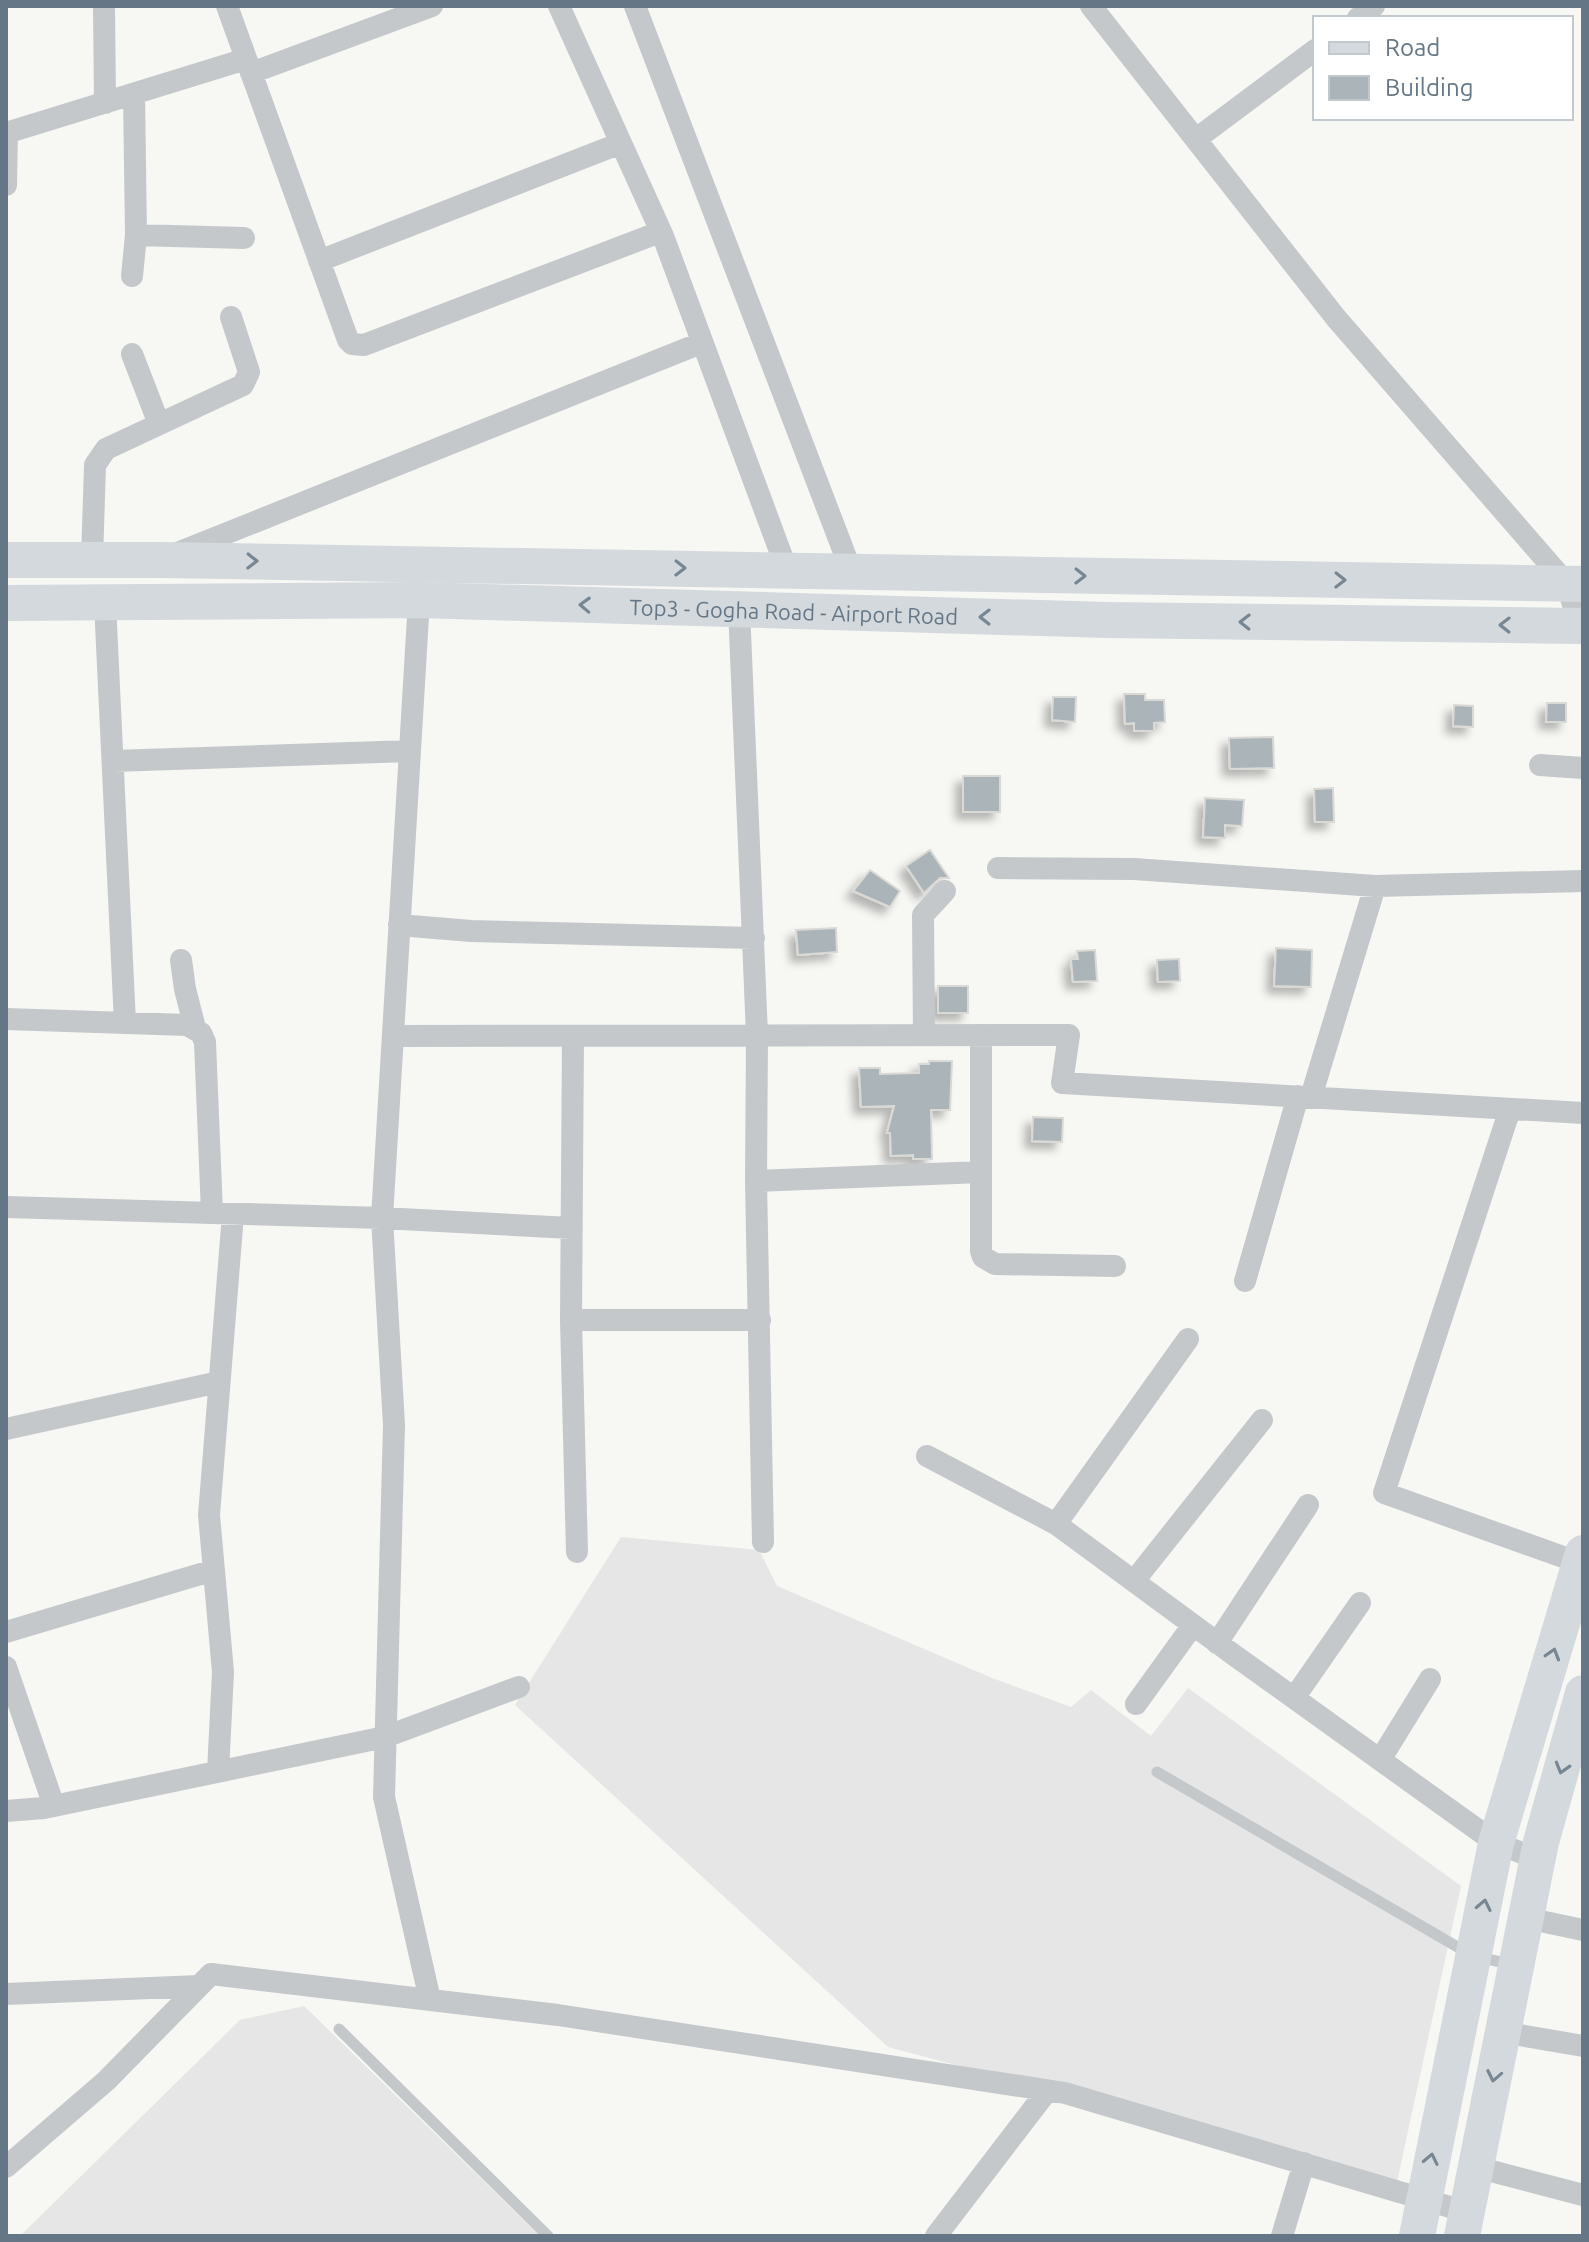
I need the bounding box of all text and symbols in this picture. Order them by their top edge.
legend [1313,16,1573,120]
text: Road [1385,34,1440,61]
text: Building [1385,74,1473,101]
one-way arrow [246,553,259,570]
one-way arrow [674,560,687,577]
one-way arrow [1074,567,1087,585]
one-way arrow [1334,572,1347,589]
street label: Top3 - Gogha Road - Airport Road [629,594,958,628]
one-way arrow [578,597,591,614]
one-way arrow [978,608,991,625]
one-way arrow [1238,613,1251,630]
one-way arrow [1498,617,1511,634]
one-way arrow [1544,1648,1560,1662]
one-way arrow [1555,1760,1571,1774]
one-way arrow [1475,1898,1492,1912]
one-way arrow [1486,2069,1503,2083]
one-way arrow [1422,2153,1439,2166]

